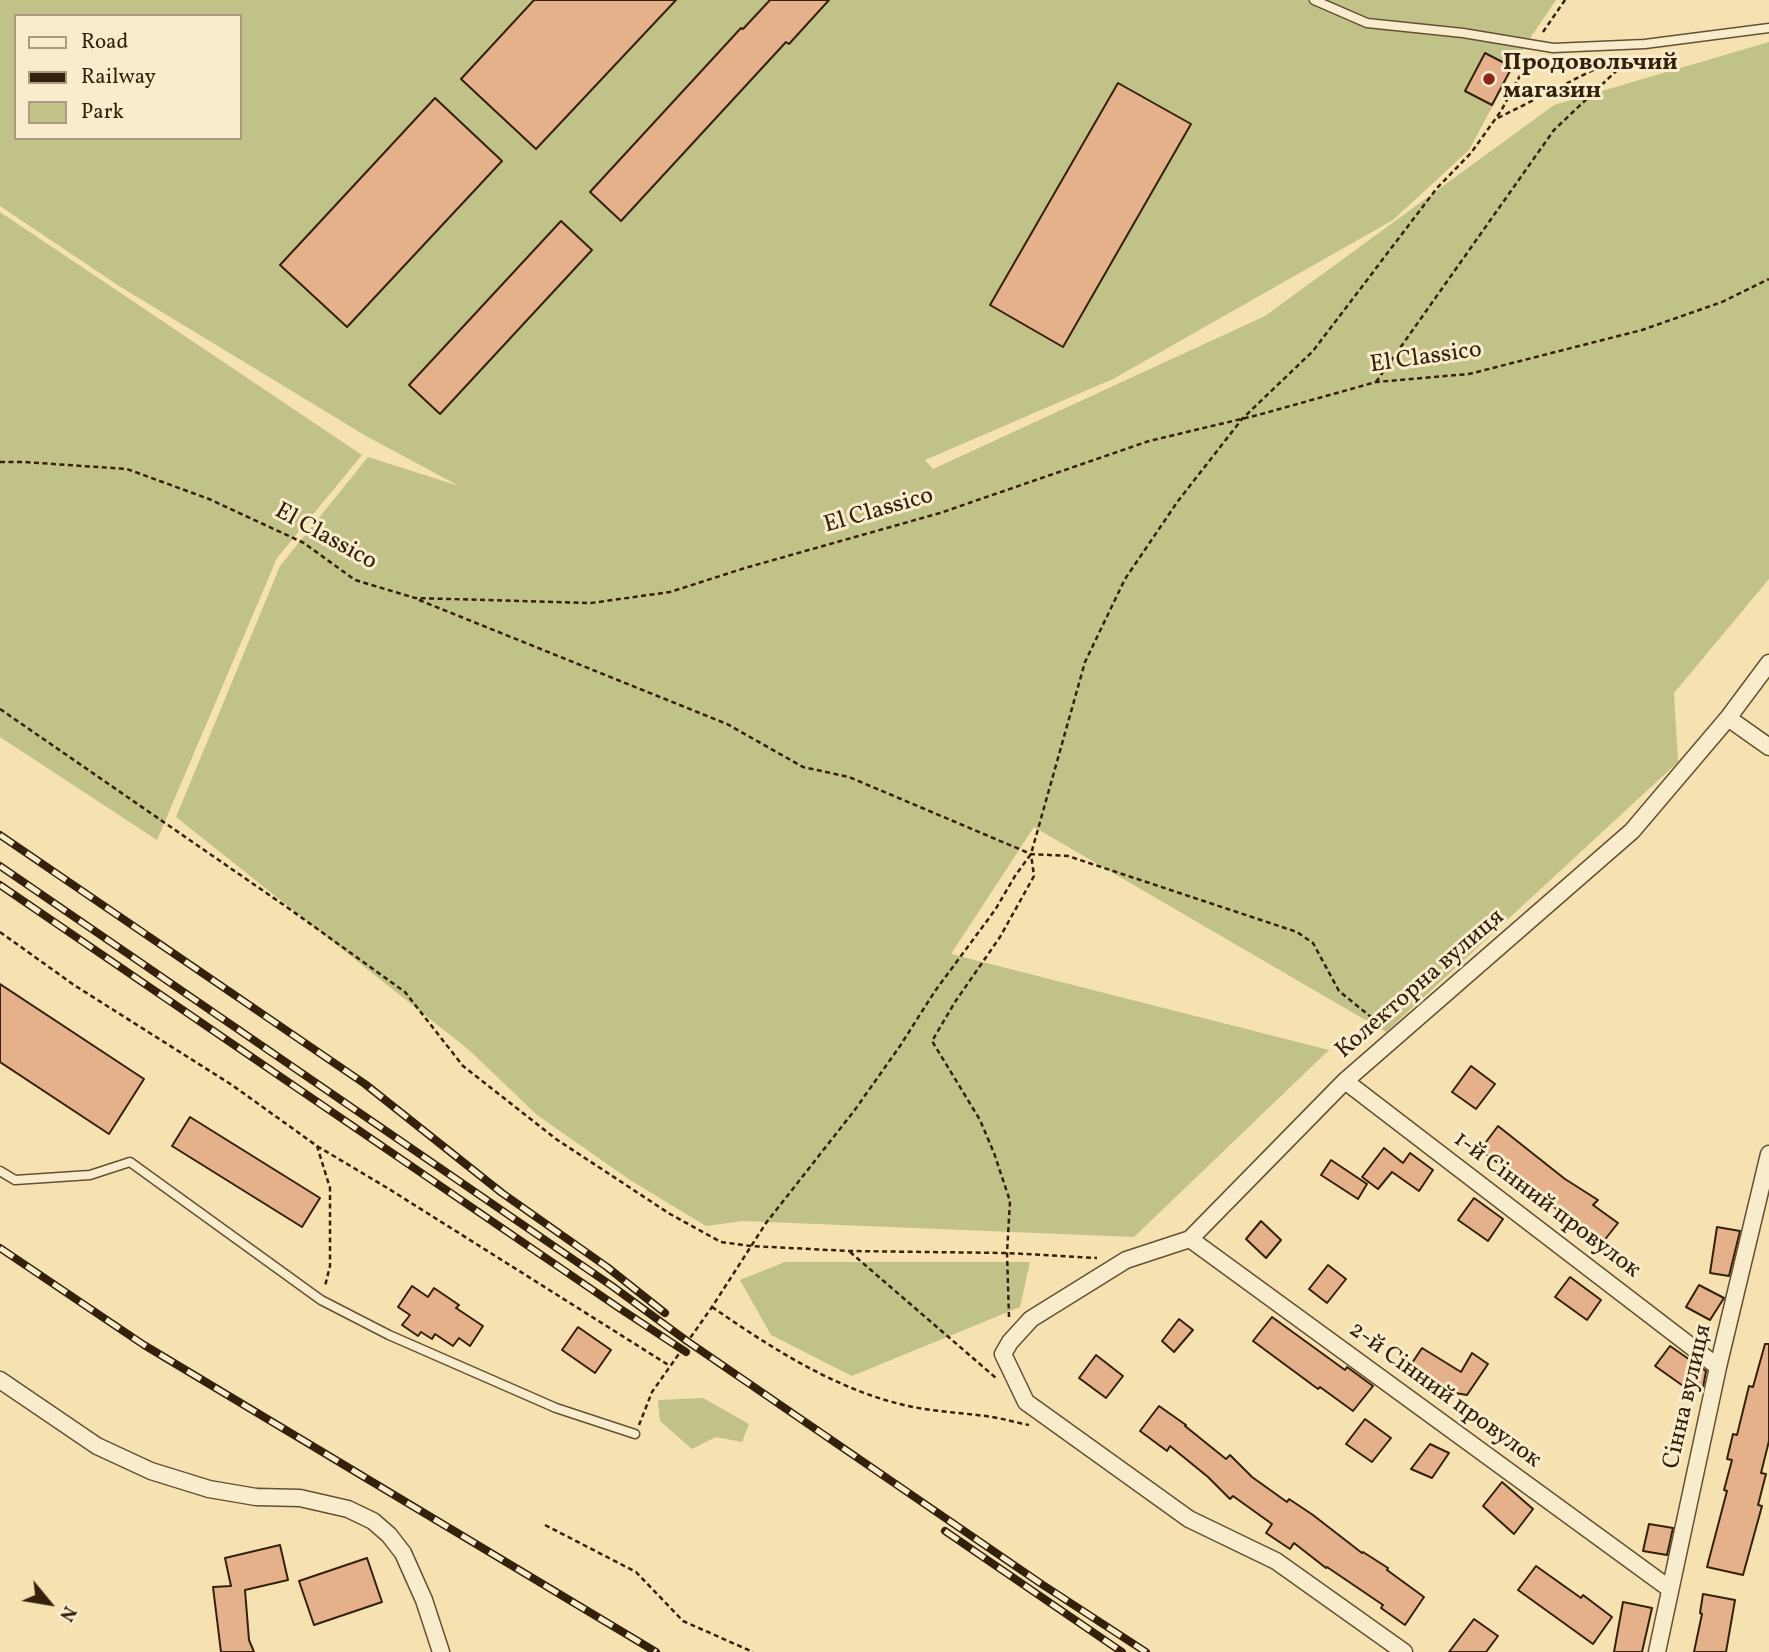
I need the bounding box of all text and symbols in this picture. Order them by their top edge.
legend [14,14,242,140]
text: Road [81,28,128,57]
place label: Продовольчий магазин [1503,51,1678,107]
text: Railway [81,63,156,92]
marker: Продовольчий магазин [1481,71,1497,87]
text: Park [81,98,124,127]
street label: El Classico [1368,337,1484,381]
street label: El Classico [821,483,937,541]
street label: El Classico [269,498,381,578]
street label: Колекторна вулиця [1331,904,1511,1066]
street label: 1-й Сінний провулок [1447,1126,1645,1286]
street label: 2-й Сінний провулок [1342,1316,1546,1476]
street label: Сінна вулиця [1658,1322,1720,1472]
north arrow [14,1568,84,1638]
text: N [52,1601,82,1626]

